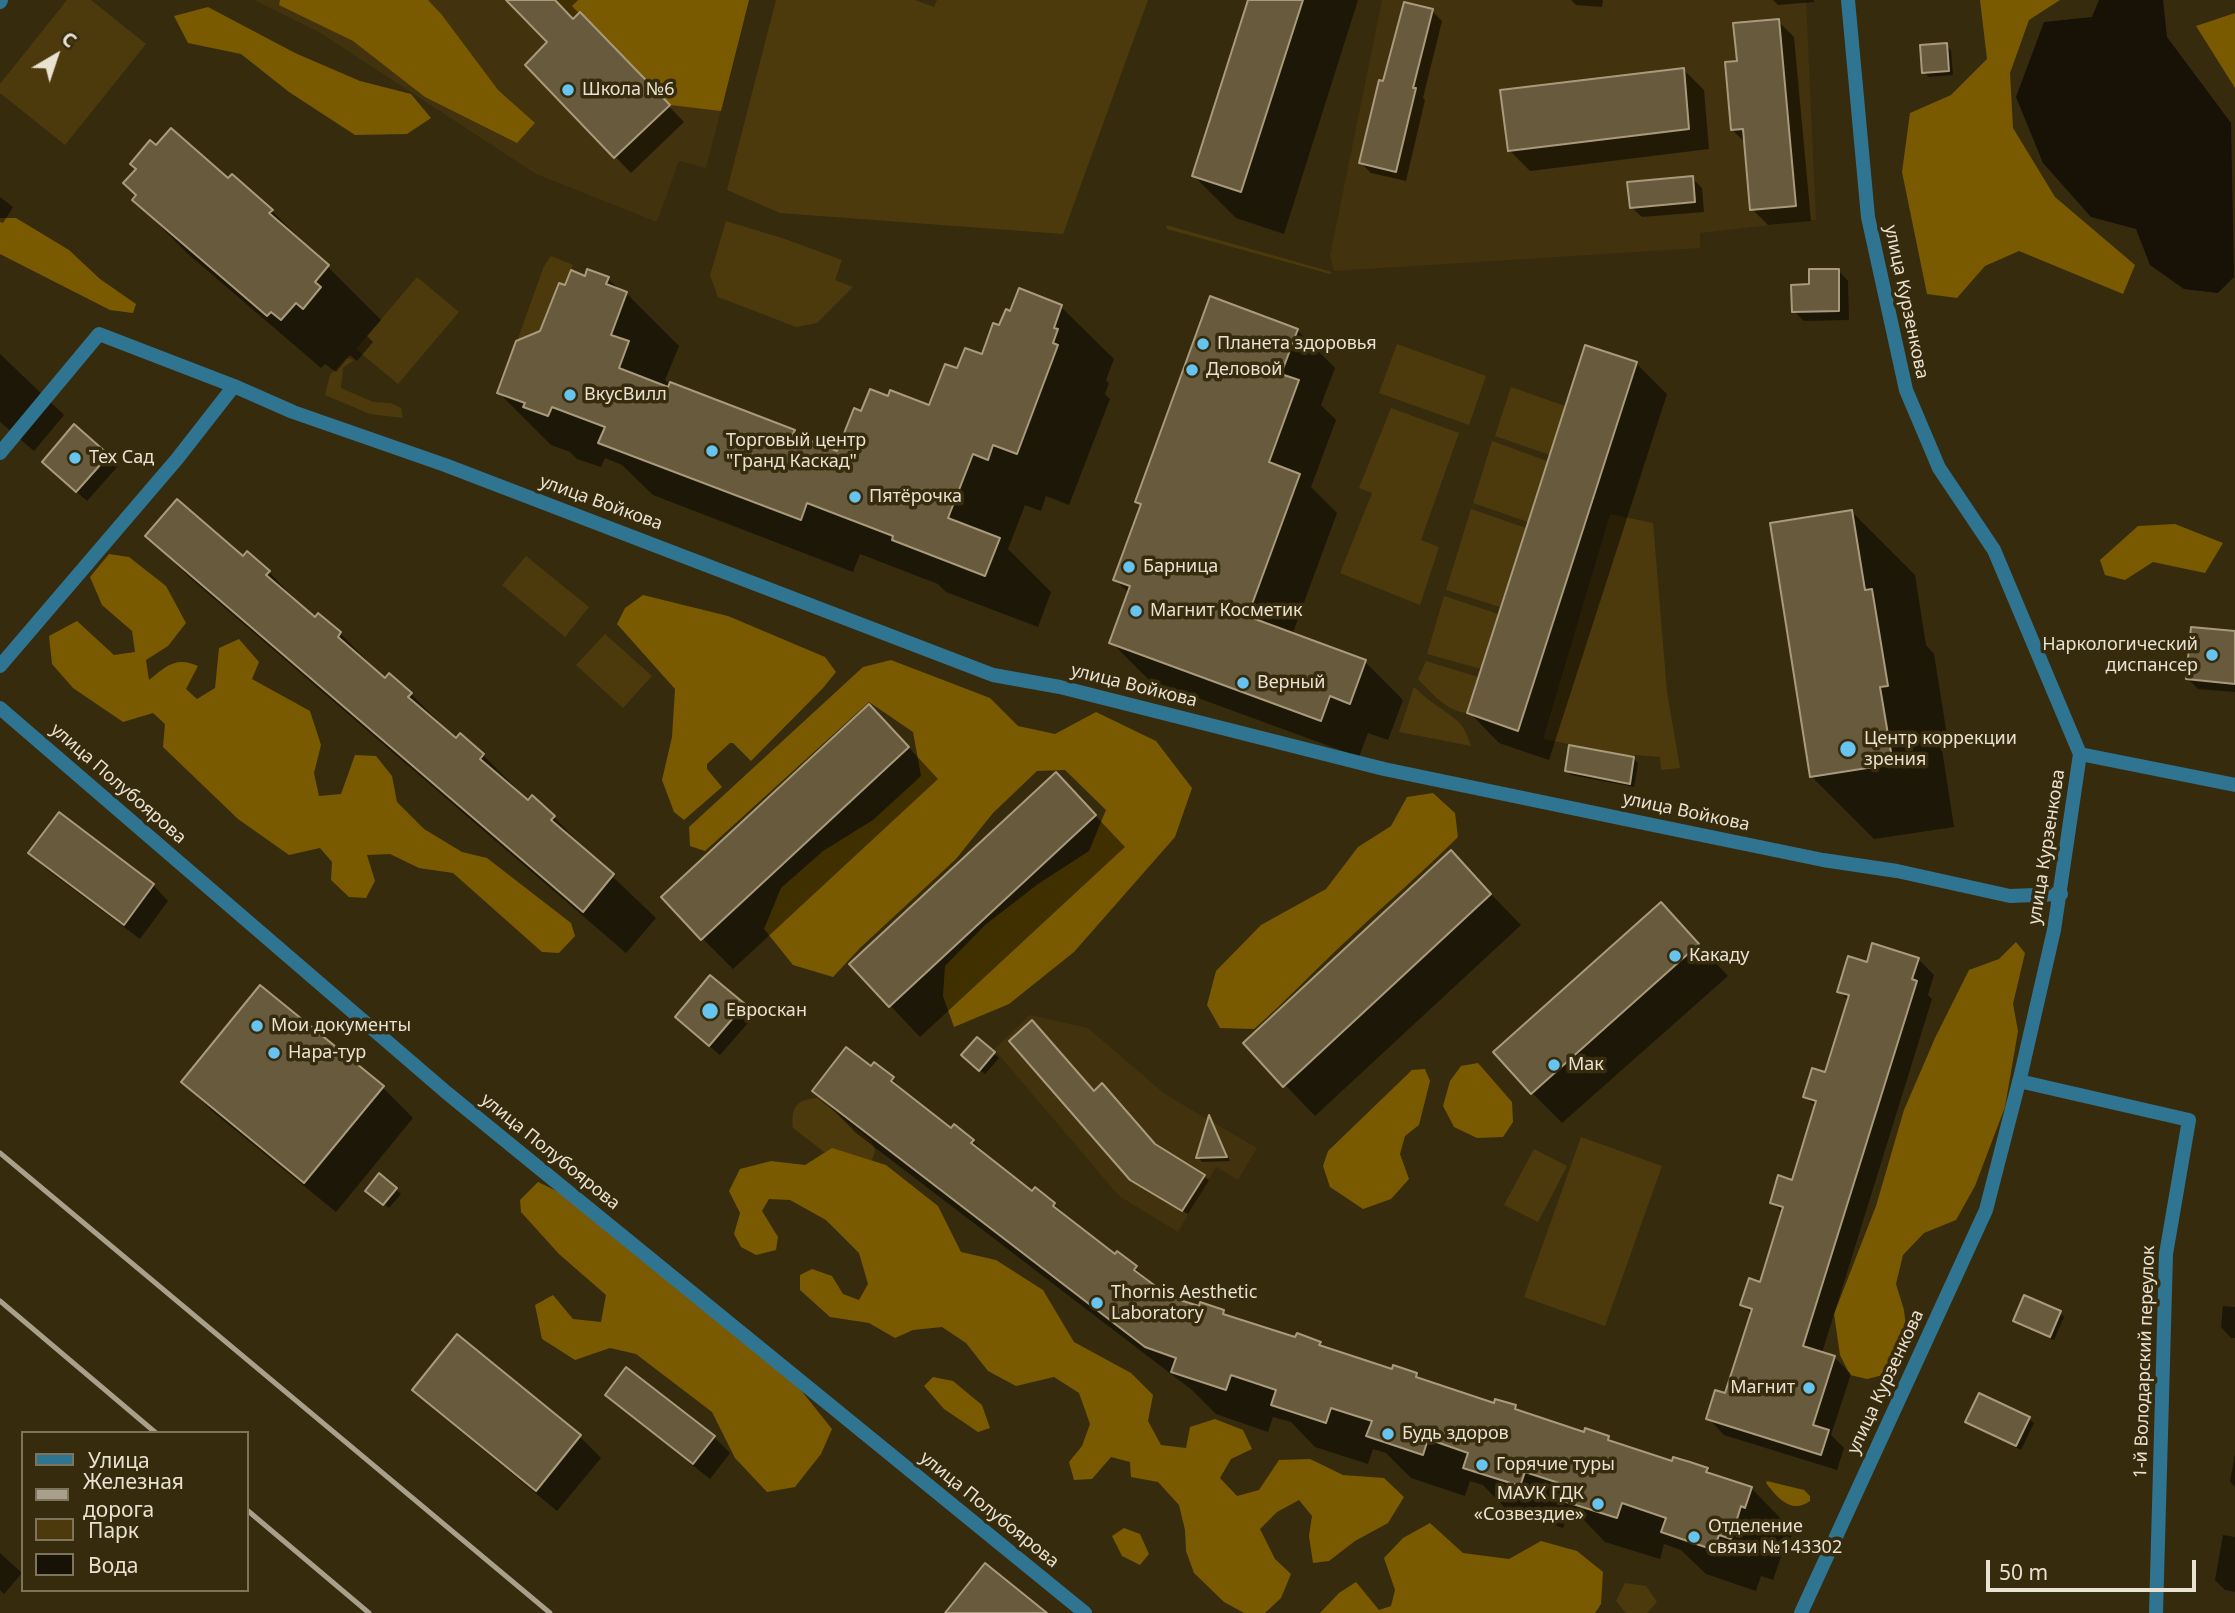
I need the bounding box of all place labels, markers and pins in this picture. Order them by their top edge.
place label: Школа №6 [582,79,674,101]
marker: Школа №6 [560,82,576,98]
place label: Планета здоровья [1217,333,1377,355]
marker: Планета здоровья [1195,336,1211,352]
place label: Деловой [1206,359,1282,381]
marker: Деловой [1184,362,1200,378]
place label: ВкусВилл [584,384,667,406]
marker: ВкусВилл [562,387,578,403]
place label: Торговый центр "Гранд Каскад" [726,430,866,472]
marker: Торговый центр "Гранд Каскад" [704,443,720,459]
place label: Тех Сад [89,447,154,469]
marker: Тех Сад [67,450,83,466]
place label: Пятёрочка [869,486,962,508]
marker: Пятёрочка [847,489,863,505]
place label: Барница [1143,556,1218,578]
marker: Барница [1121,559,1137,575]
place label: Магнит Косметик [1150,600,1303,622]
marker: Магнит Косметик [1128,603,1144,619]
place label: Наркологический диспансер [2042,634,2198,676]
marker: Наркологический диспансер [2204,647,2220,663]
place label: Верный [1257,672,1325,694]
marker: Верный [1235,675,1251,691]
place label: Центр коррекции зрения [1864,728,2017,770]
marker: Центр коррекции зрения [1838,739,1858,759]
place label: Какаду [1689,945,1749,967]
marker: Какаду [1667,948,1683,964]
place label: Евроскан [726,1000,807,1022]
marker: Евроскан [700,1001,720,1021]
place label: Мои документы [271,1015,411,1037]
marker: Мои документы [249,1018,265,1034]
place label: Нара-тур [288,1042,366,1064]
marker: Нара-тур [266,1045,282,1061]
place label: Мак [1568,1054,1604,1076]
marker: Мак [1546,1057,1562,1073]
place label: Thornis Aesthetic Laboratory [1111,1282,1257,1324]
marker: Thornis Aesthetic Laboratory [1089,1295,1105,1311]
place label: Магнит [1730,1377,1795,1399]
marker: Магнит [1801,1380,1817,1396]
place label: Будь здоров [1402,1423,1509,1445]
marker: Будь здоров [1380,1426,1396,1442]
place label: Горячие туры [1496,1454,1615,1476]
marker: Горячие туры [1474,1457,1490,1473]
place label: МАУК ГДК «Созвездие» [1474,1483,1584,1526]
marker: МАУК ГДК «Созвездие» [1590,1496,1606,1512]
place label: Отделение связи №143302 [1708,1516,1842,1558]
marker: Отделение связи №143302 [1686,1529,1702,1545]

